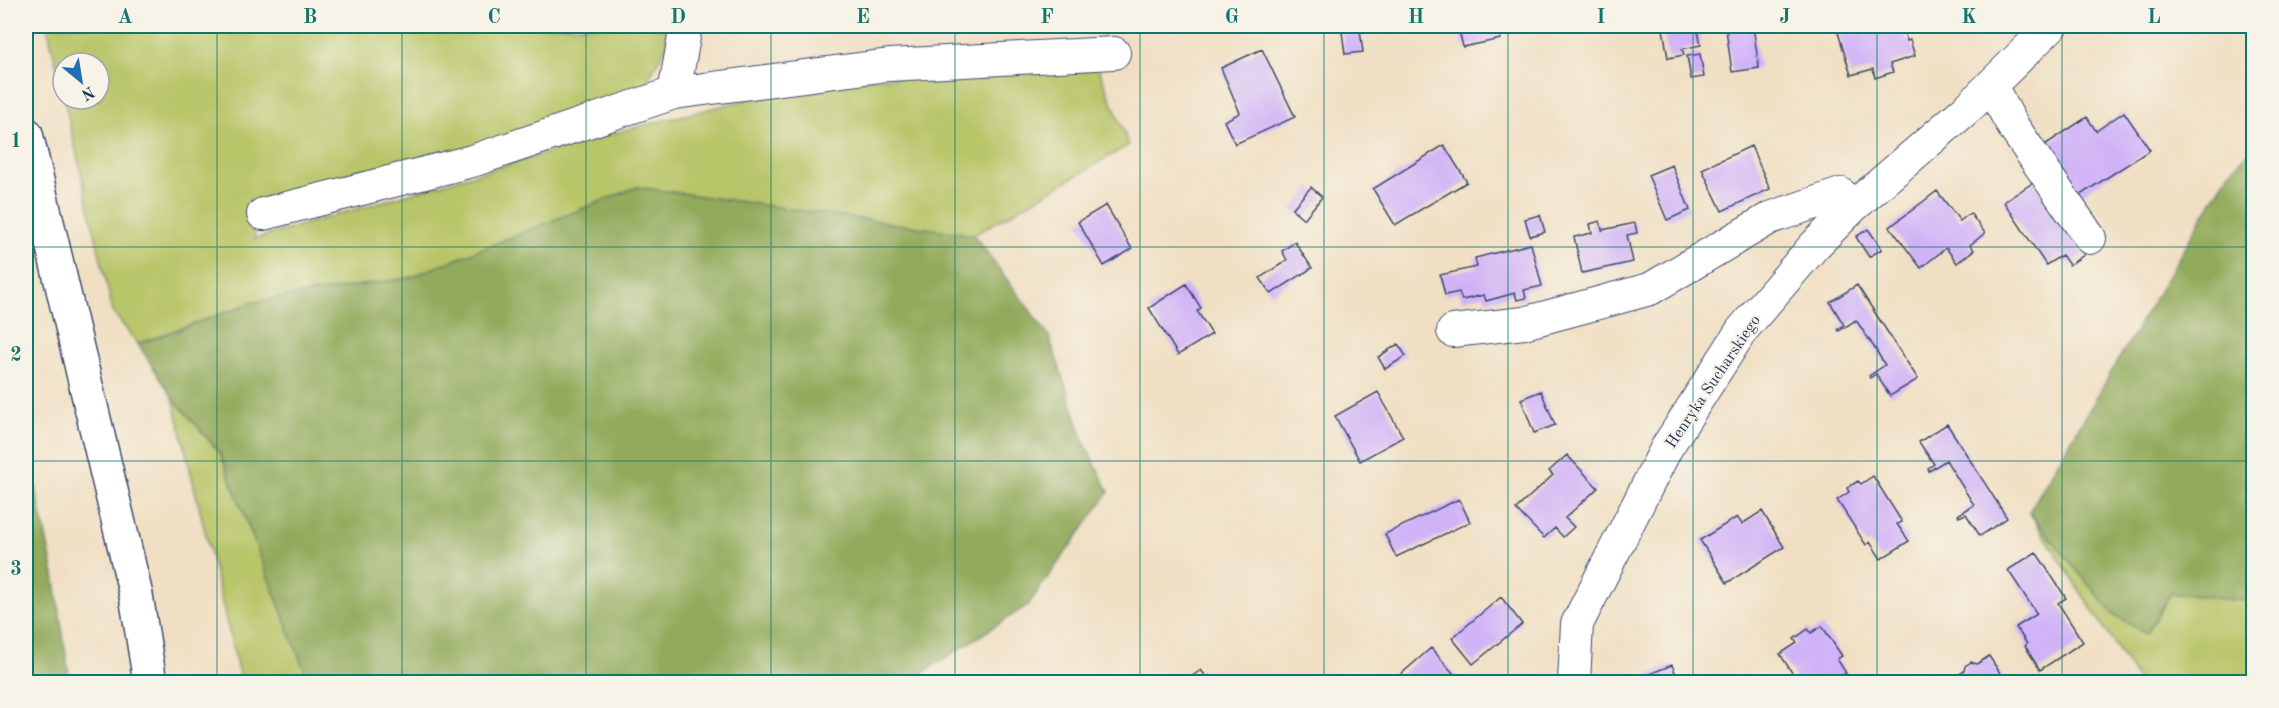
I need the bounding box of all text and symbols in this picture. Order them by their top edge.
text: A [117,8,133,28]
text: B [303,8,317,28]
text: C [487,8,501,28]
text: D [670,8,686,28]
text: E [856,8,870,28]
text: F [1040,8,1054,28]
text: G [1225,8,1239,28]
text: H [1408,8,1424,28]
text: I [1597,8,1605,28]
text: J [1780,8,1791,28]
text: K [1961,8,1977,28]
text: L [2147,8,2161,28]
north arrow [51,51,111,111]
text: N [78,82,97,103]
text: 1 [10,132,22,152]
street label: Henryka Sucharskiego [1663,313,1764,451]
text: 2 [10,346,22,366]
text: 3 [10,560,22,580]

